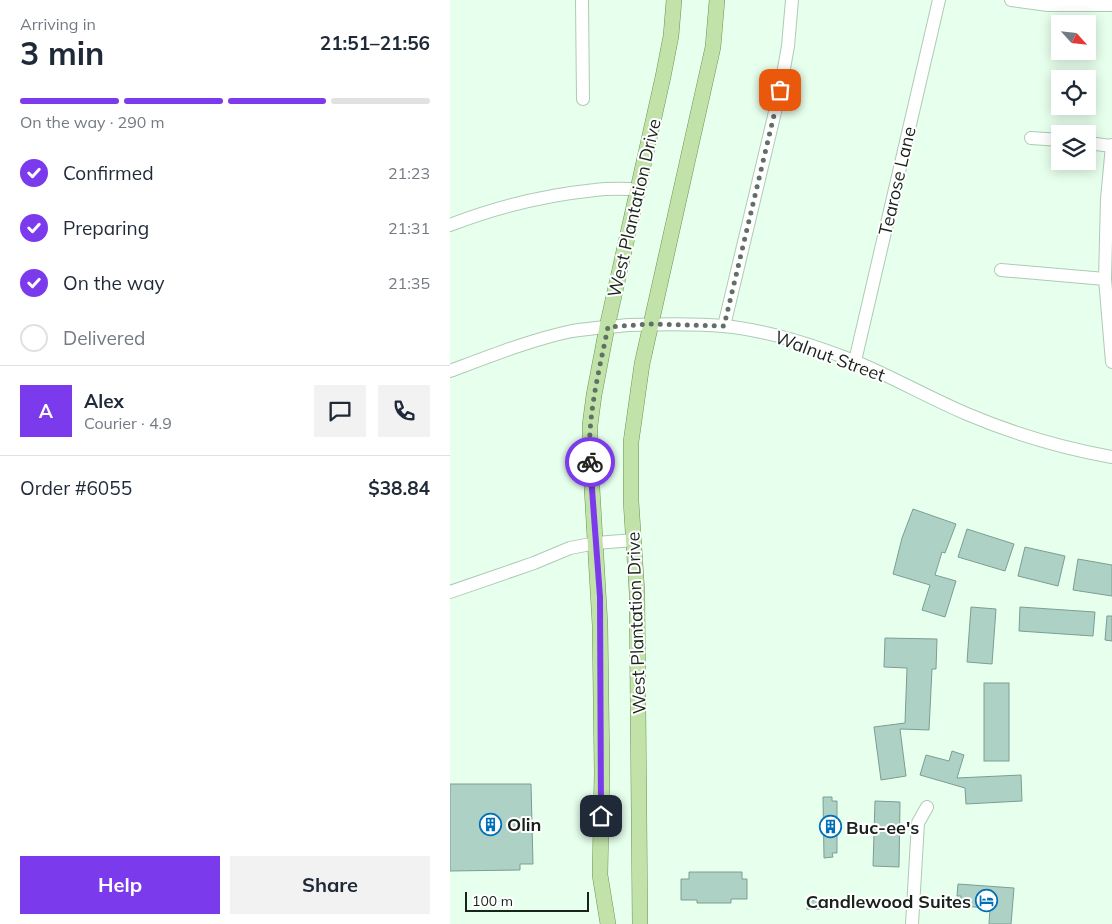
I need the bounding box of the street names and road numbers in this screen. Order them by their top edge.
street label: West Plantation Drive [602,116,666,300]
street label: Tearose Lane [873,124,921,238]
street label: Walnut Street [772,325,888,387]
street label: West Plantation Drive [621,531,651,715]

